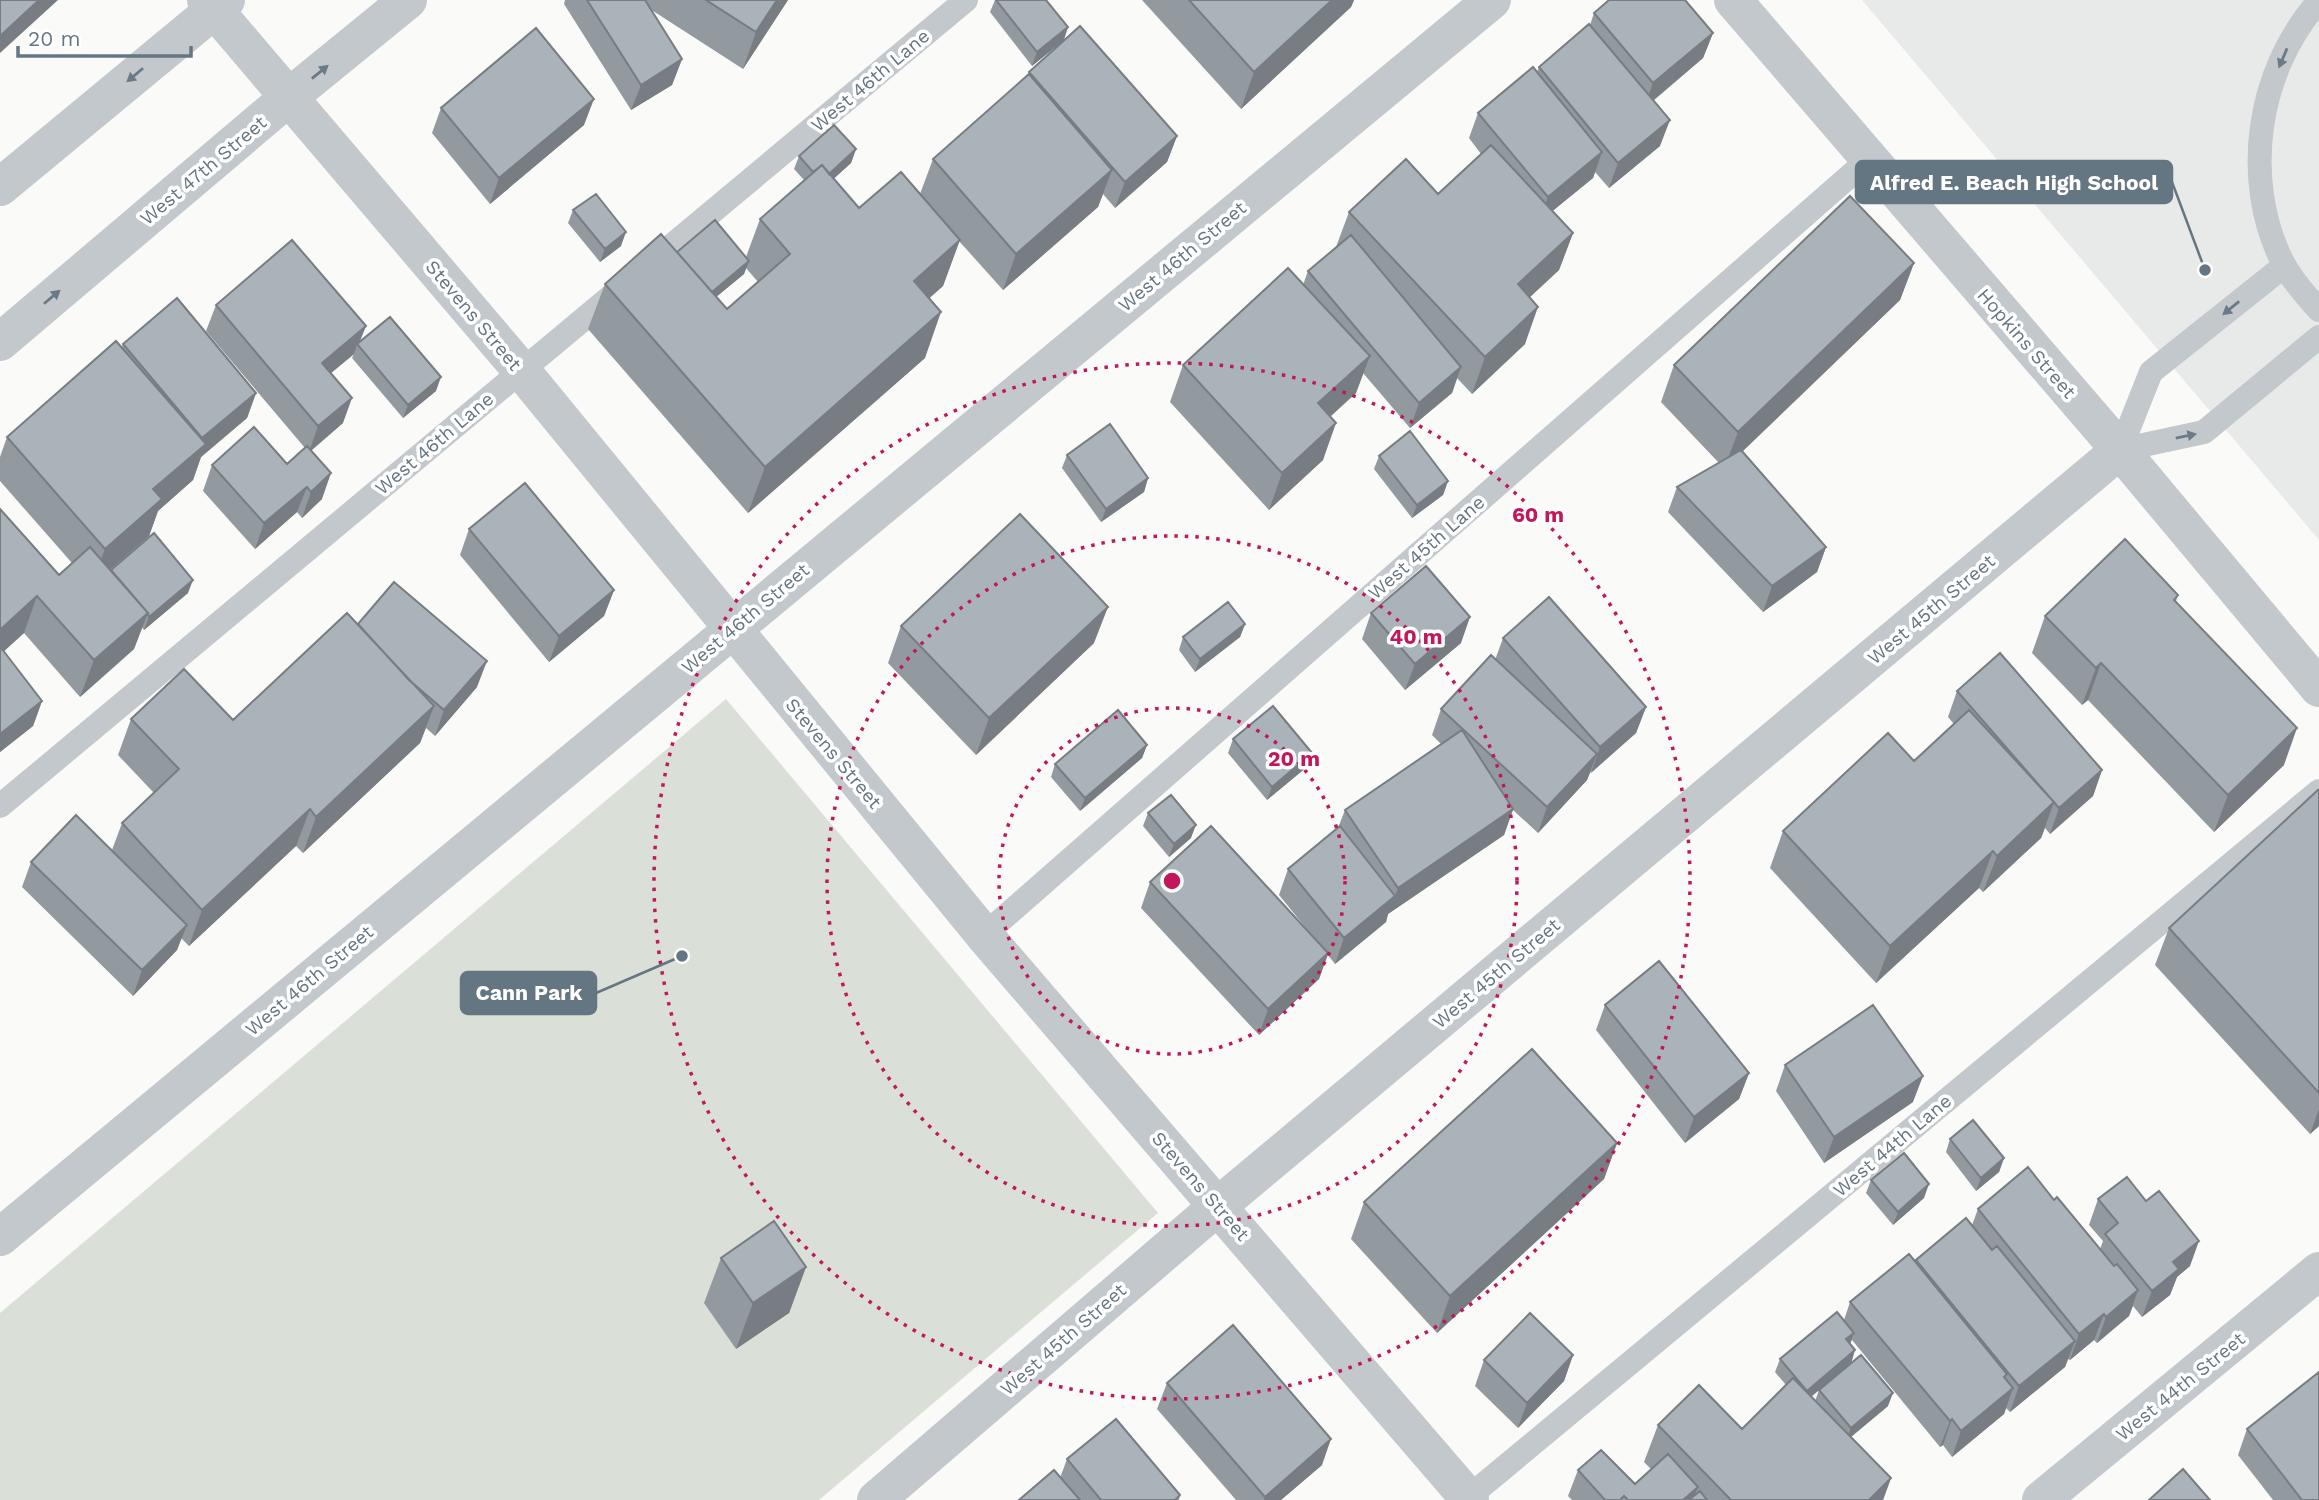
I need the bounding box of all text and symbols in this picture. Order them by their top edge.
scale bar [18,14,191,58]
street label: West 46th Lane [807,24,934,137]
text: 20 m [28,26,80,51]
one-way arrow [2277,48,2289,68]
one-way arrow [310,64,328,79]
one-way arrow [127,67,144,82]
street label: West 47th Street [136,111,271,230]
callout: Alfred E. Beach High School [1856,161,2172,203]
text: Alfred E. Beach High School [1870,170,2158,195]
street label: West 46th Street [1114,196,1251,316]
street label: Stevens Street [421,255,527,375]
street label: Hopkins Street [1973,284,2081,403]
one-way arrow [43,289,61,305]
one-way arrow [2222,301,2240,316]
street label: West 46th Lane [371,387,498,500]
one-way arrow [2176,431,2198,442]
street label: West 45th Lane [1363,491,1489,604]
text: 60 m [1512,502,1564,527]
street label: West 45th Street [1863,549,2000,669]
street label: West 46th Street [677,558,814,678]
text: 40 m [1390,624,1442,649]
street label: Stevens Street [781,693,887,813]
text: 20 m [1268,746,1320,771]
centre of rings [1160,869,1184,893]
street label: West 45th Street [1428,913,1565,1033]
street label: West 46th Street [241,920,378,1040]
callout: Cann Park [461,972,596,1014]
text: Cann Park [476,980,583,1005]
street label: West 44th Lane [1829,1089,1956,1202]
street label: Stevens Street [1147,1127,1254,1246]
street label: West 45th Street [996,1278,1131,1400]
street label: West 44th Street [2111,1327,2250,1446]

